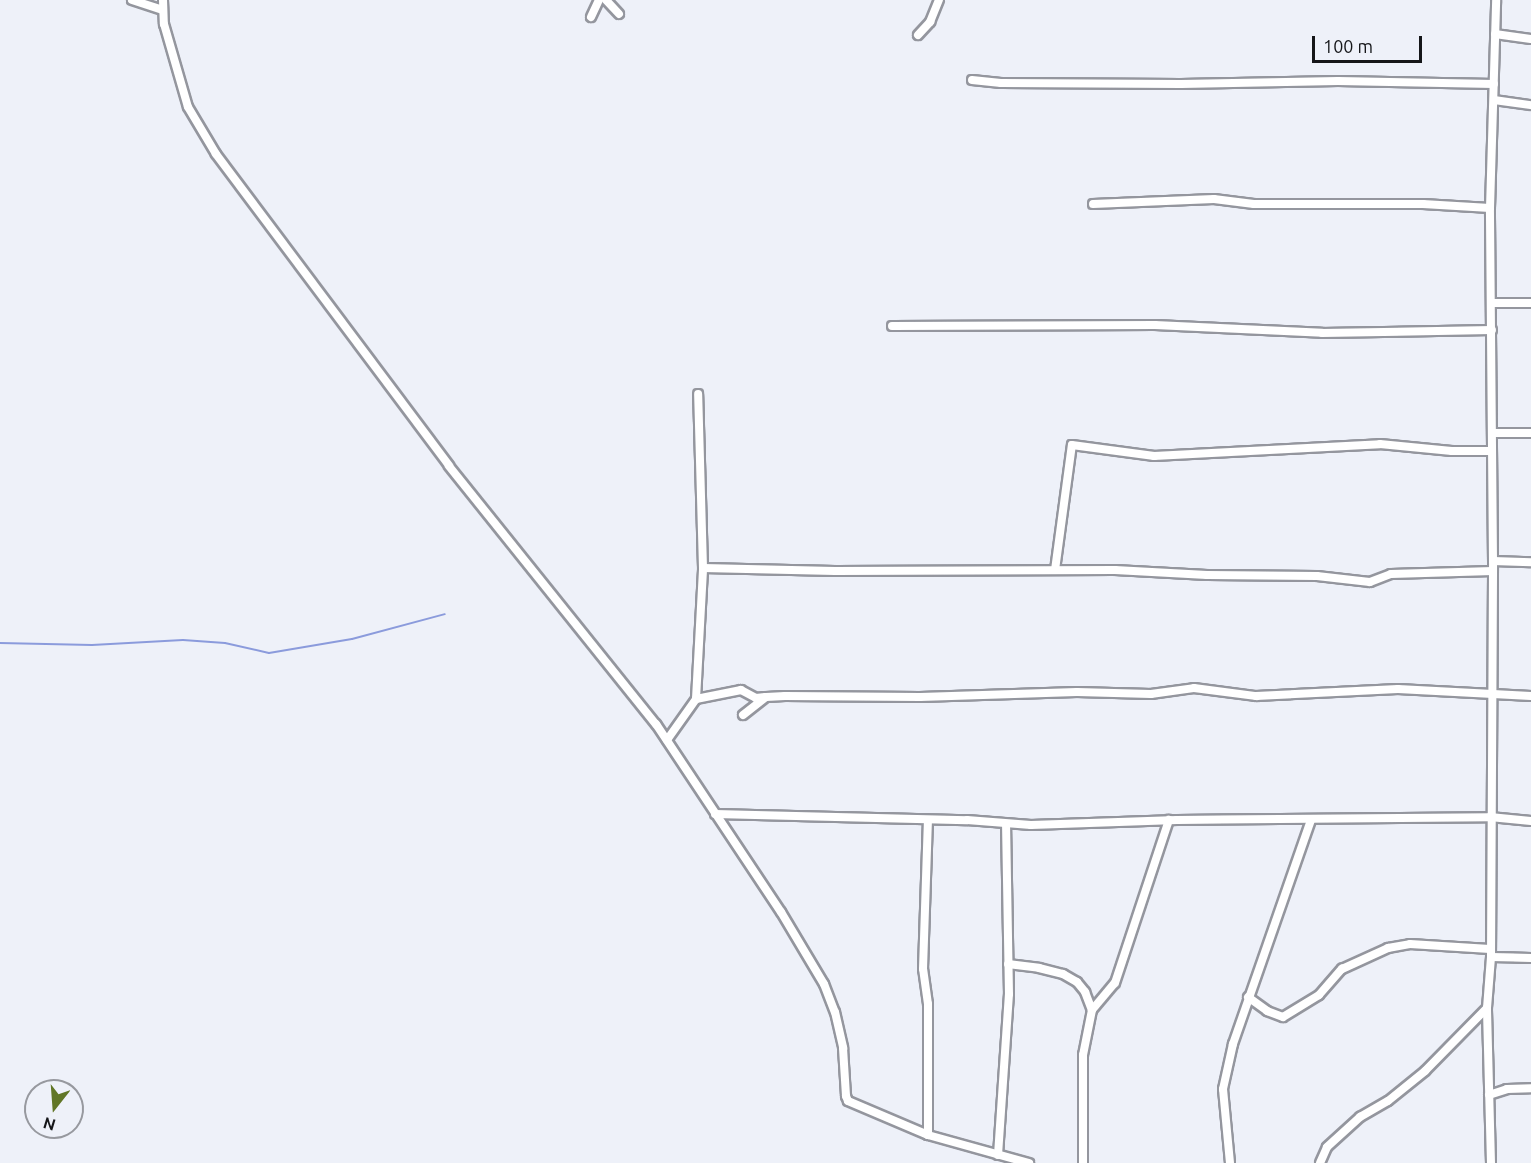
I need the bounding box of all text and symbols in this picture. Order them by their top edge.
scale bar [1315,24,1424,62]
text: 100 m [1323,36,1373,56]
north arrow [24,1079,84,1139]
text: N [41,1114,58,1135]

